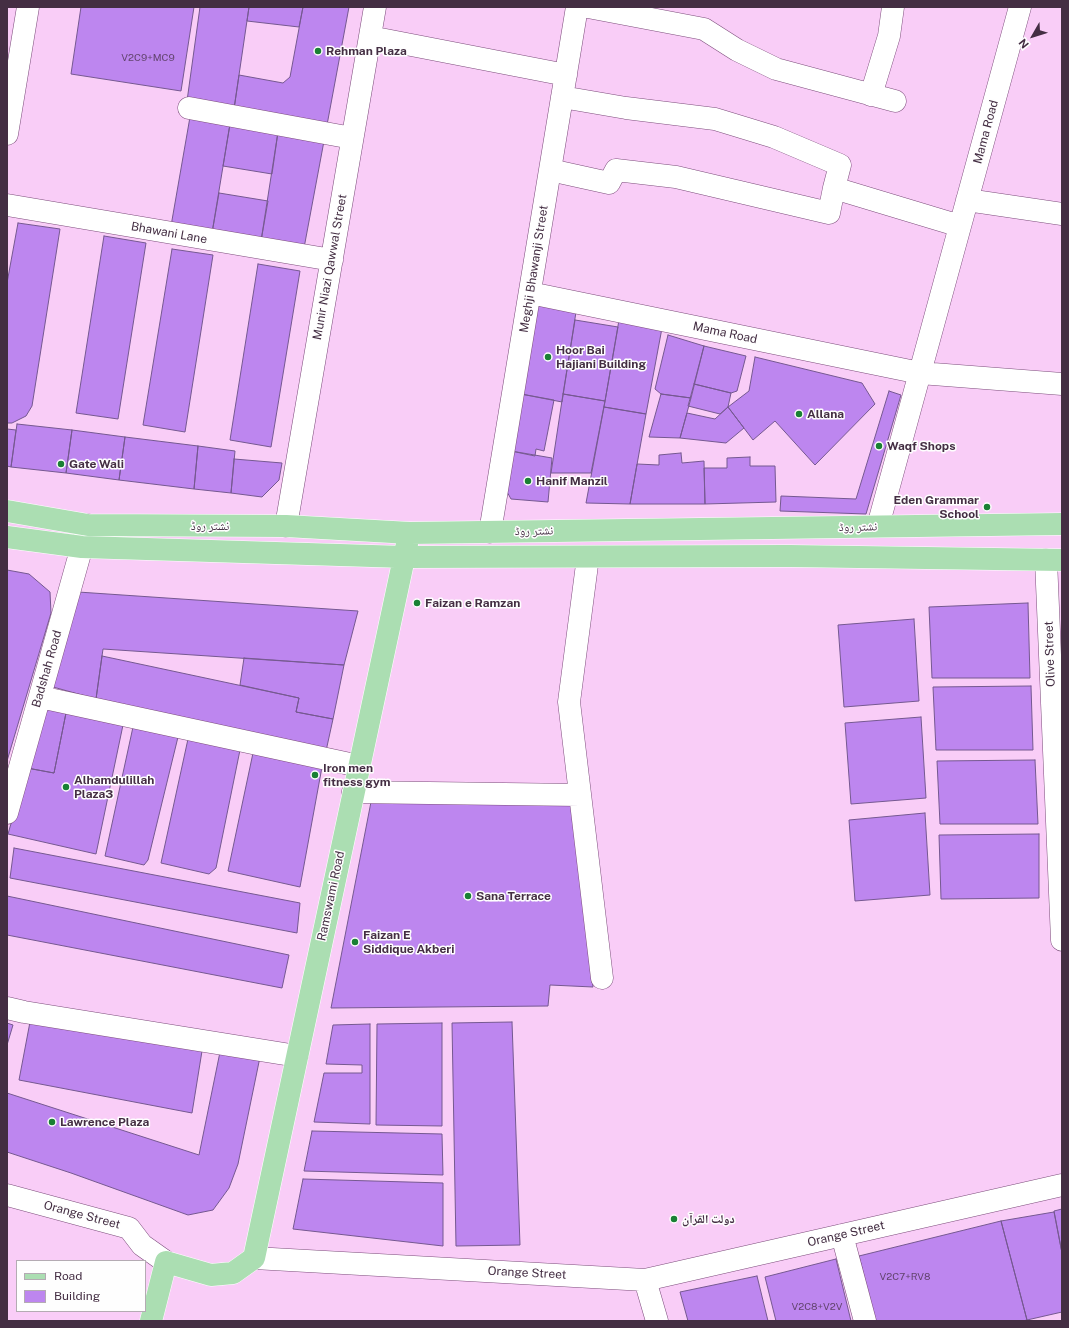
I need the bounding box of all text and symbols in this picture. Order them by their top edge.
north arrow [1013,16,1053,56]
text: N [1016,36,1031,51]
place label: Rehman Plaza [326,44,407,58]
marker: Rehman Plaza [313,46,323,56]
house number: V2C9+MC9 [121,52,175,64]
street label: Mama Road [971,98,1001,166]
street label: Munir Niazi Qawwal Street [310,193,350,341]
street label: Meghji Bhawanji Street [517,204,551,334]
street label: Bhawani Lane [130,219,208,247]
street label: Mama Road [691,319,759,347]
place label: Hoor Bai Hajiani Building [556,343,646,371]
marker: Hoor Bai Hajiani Building [543,352,553,362]
place label: Allana [807,407,844,421]
marker: Allana [794,409,804,419]
place label: Waqf Shops [887,439,955,453]
marker: Waqf Shops [874,441,884,451]
place label: Gate Wali [69,457,124,471]
marker: Gate Wali [56,459,66,469]
place label: Hanif Manzil [536,474,608,488]
marker: Hanif Manzil [523,476,533,486]
place label: Eden Grammar School [893,493,979,521]
marker: Eden Grammar School [982,502,992,512]
street label: نشتر روڈ [191,519,229,533]
street label: نشتر روڈ [839,519,877,535]
street label: نشتر روڈ [515,523,553,539]
place label: Faizan e Ramzan [425,596,520,610]
marker: Faizan e Ramzan [412,598,422,608]
street label: Olive Street [1042,621,1058,687]
street label: Badshah Road [29,629,65,709]
place label: Iron men fitness gym [323,761,390,789]
marker: Iron men fitness gym [310,770,320,780]
place label: Alhamdulillah Plaza3 [74,773,154,801]
marker: Alhamdulillah Plaza3 [61,782,71,792]
street label: Ramswami Road [314,850,348,942]
place label: Sana Terrace [476,889,551,903]
marker: Sana Terrace [463,891,473,901]
place label: Faizan E Siddique Akberi [363,928,454,956]
marker: Faizan E Siddique Akberi [350,937,360,947]
place label: Lawrence Plaza [60,1115,149,1129]
marker: Lawrence Plaza [47,1117,57,1127]
street label: Orange Street [42,1198,122,1232]
place label: دولت القرآن [682,1212,735,1226]
marker: دولت القرآن [669,1214,679,1224]
street label: Orange Street [806,1218,886,1250]
legend [16,1260,146,1312]
street label: Orange Street [487,1264,567,1282]
text: Road [54,1269,82,1283]
house number: V2C7+RV8 [880,1271,930,1283]
text: Building [54,1289,100,1303]
house number: V2C8+V2V [792,1301,842,1313]

